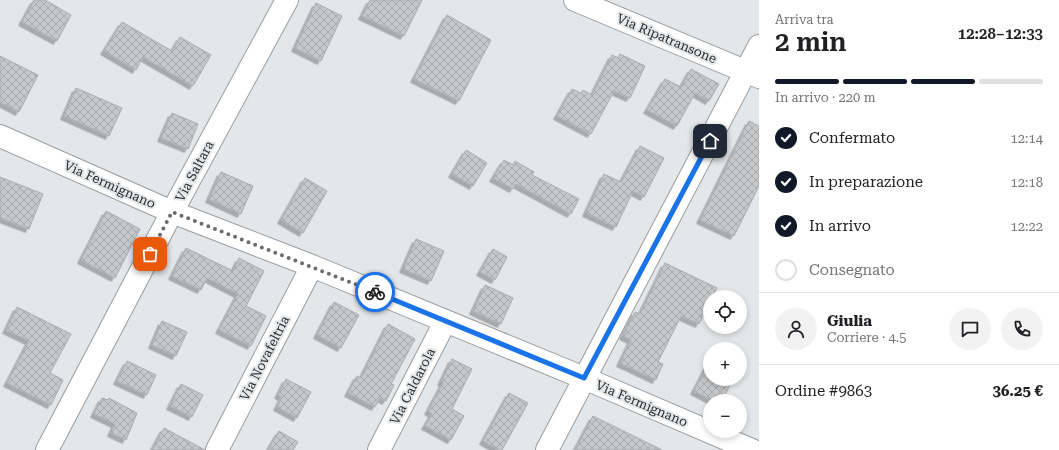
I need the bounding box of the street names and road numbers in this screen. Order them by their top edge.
street label: Via Ripatransone [615,11,719,66]
street label: Via Saltara [172,138,217,204]
street label: Via Fermignano [62,158,158,211]
street label: Via Novafeltria [237,313,292,403]
street label: Via Caldarola [387,346,438,427]
street label: Via Fermignano [594,377,690,430]

